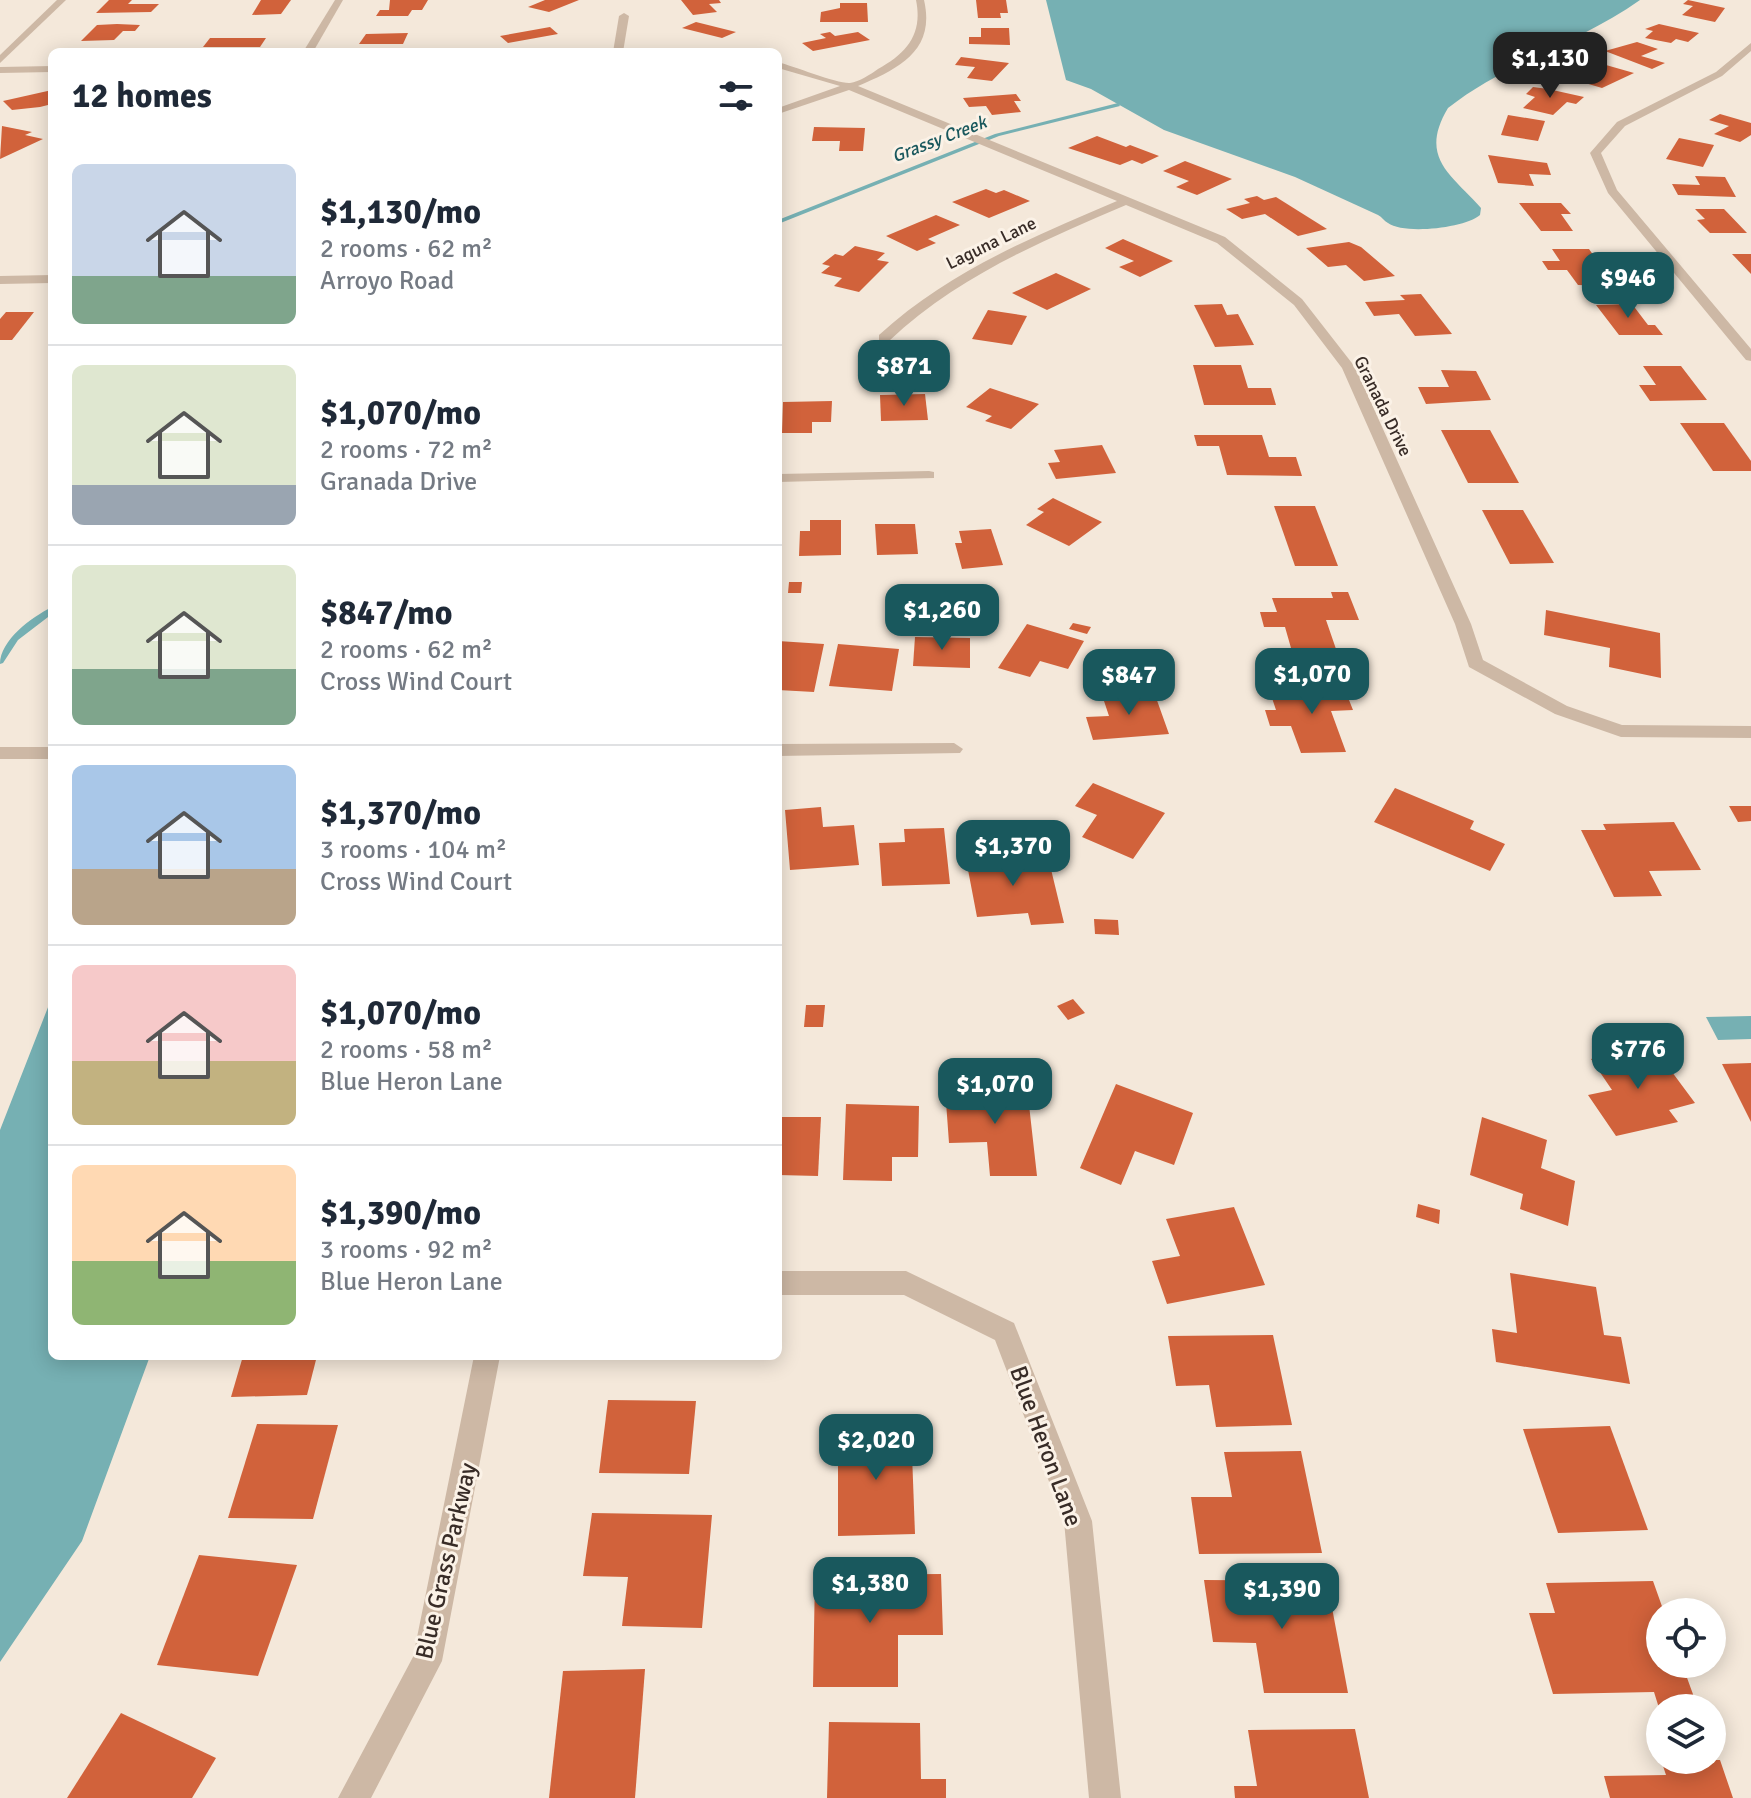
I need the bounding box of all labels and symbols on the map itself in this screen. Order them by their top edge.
pin: $1,130 [1485,32,1615,100]
water label: Grassy Creek [889,110,991,167]
street label: Laguna Lane [942,212,1040,274]
pin: $946 [1581,252,1675,320]
pin: $871 [857,340,951,408]
street label: Granada Drive [1349,352,1417,460]
pin: $1,260 [877,584,1007,652]
pin: $1,070 [1247,648,1377,716]
pin: $847 [1082,649,1176,717]
pin: $1,370 [948,820,1078,888]
pin: $776 [1591,1023,1685,1091]
pin: $1,070 [930,1058,1060,1126]
street label: Blue Heron Lane [1003,1362,1089,1530]
pin: $2,020 [811,1414,941,1482]
street label: Blue Grass Parkway [409,1460,483,1662]
pin: $1,380 [805,1557,935,1625]
pin: $1,390 [1217,1563,1347,1631]

